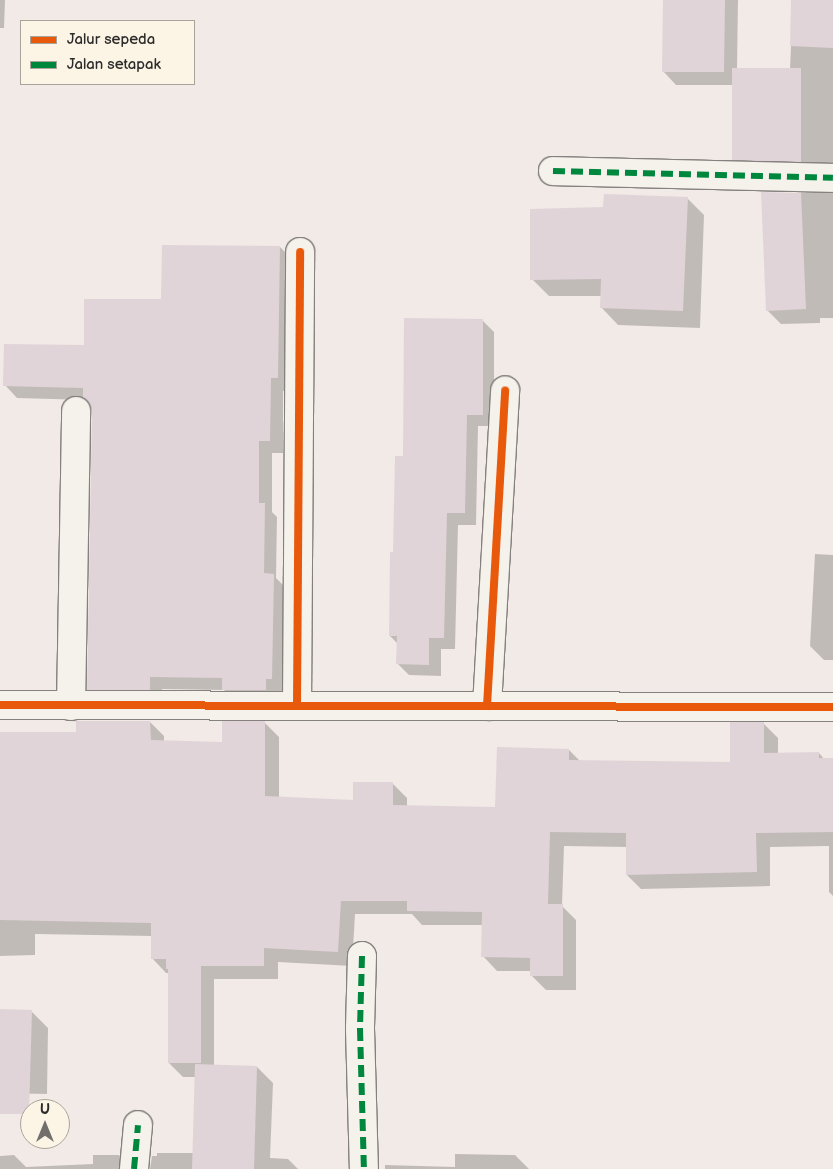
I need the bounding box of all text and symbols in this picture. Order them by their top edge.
legend [20,20,195,85]
text: Jalur sepeda [67,30,155,49]
text: Jalan setapak [67,55,161,74]
north arrow [20,1099,70,1149]
text: U [40,1101,50,1118]

